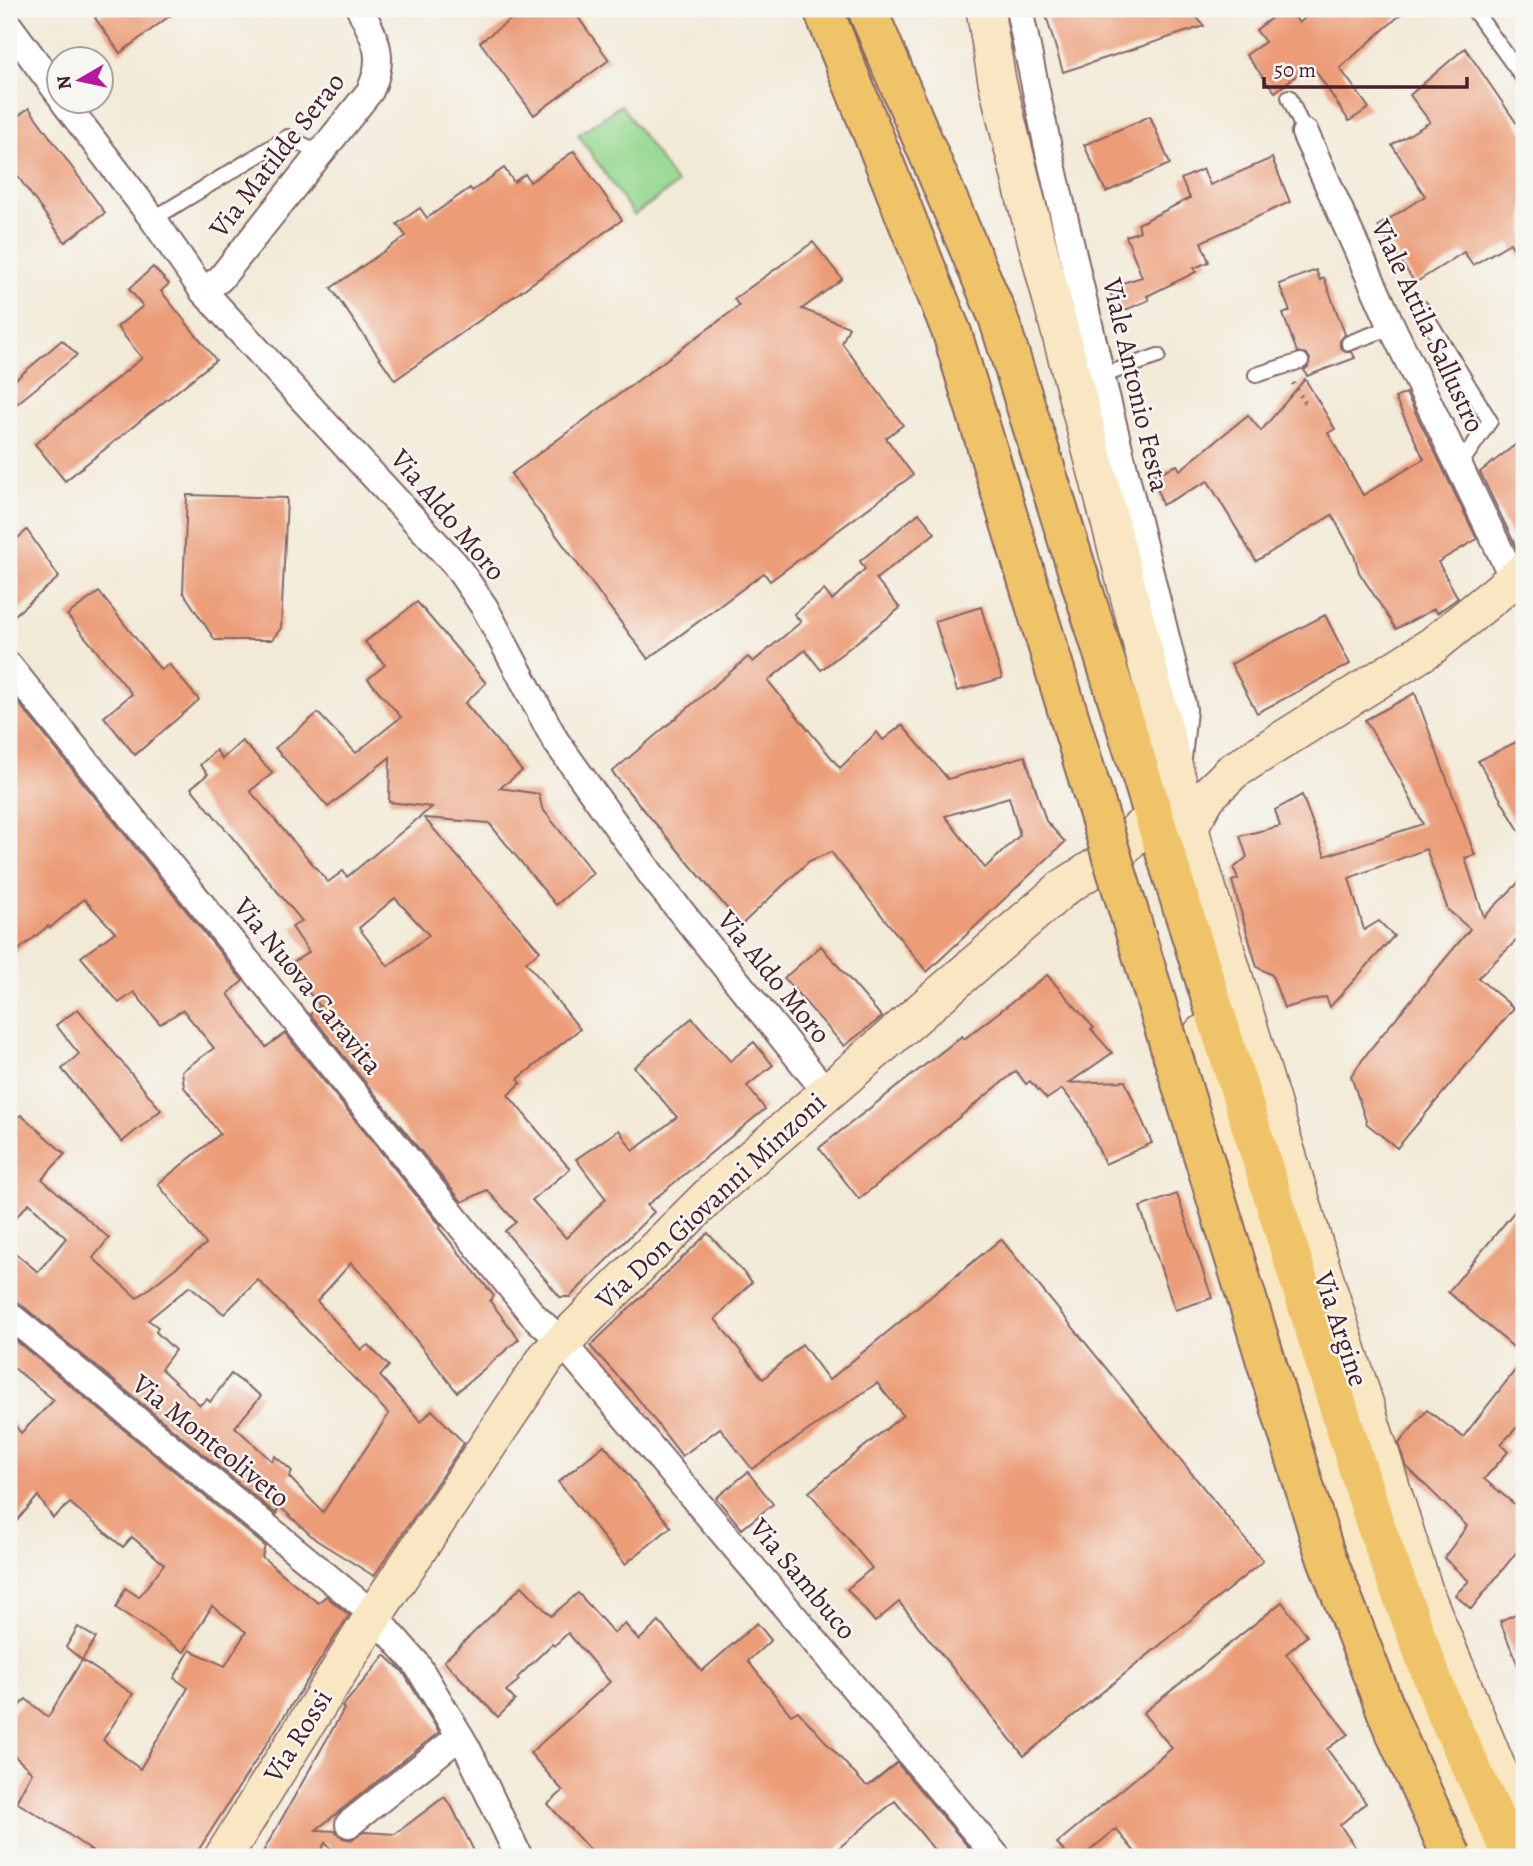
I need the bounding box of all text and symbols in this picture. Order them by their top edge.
north arrow [46,46,116,116]
scale bar [1264,46,1466,90]
text: 50 m [1274,56,1316,84]
street label: Via Matilde Serao [200,64,354,246]
text: N [50,73,78,91]
street label: Viale Attila Sallustro [1362,212,1494,439]
street label: Viale Antonio Festa [1093,274,1179,496]
street label: Via Aldo Moro [381,440,514,589]
street label: Via Nuova Caravita [224,889,391,1083]
street label: Via Aldo Moro [708,902,839,1052]
street label: Via Don Giovanni Minzoni [587,1084,835,1319]
street label: Via Argine [1304,1266,1377,1391]
street label: Via Monteoliveto [123,1365,298,1517]
street label: Via Sambuco [740,1509,865,1648]
street label: Via Rossi [254,1682,341,1791]

